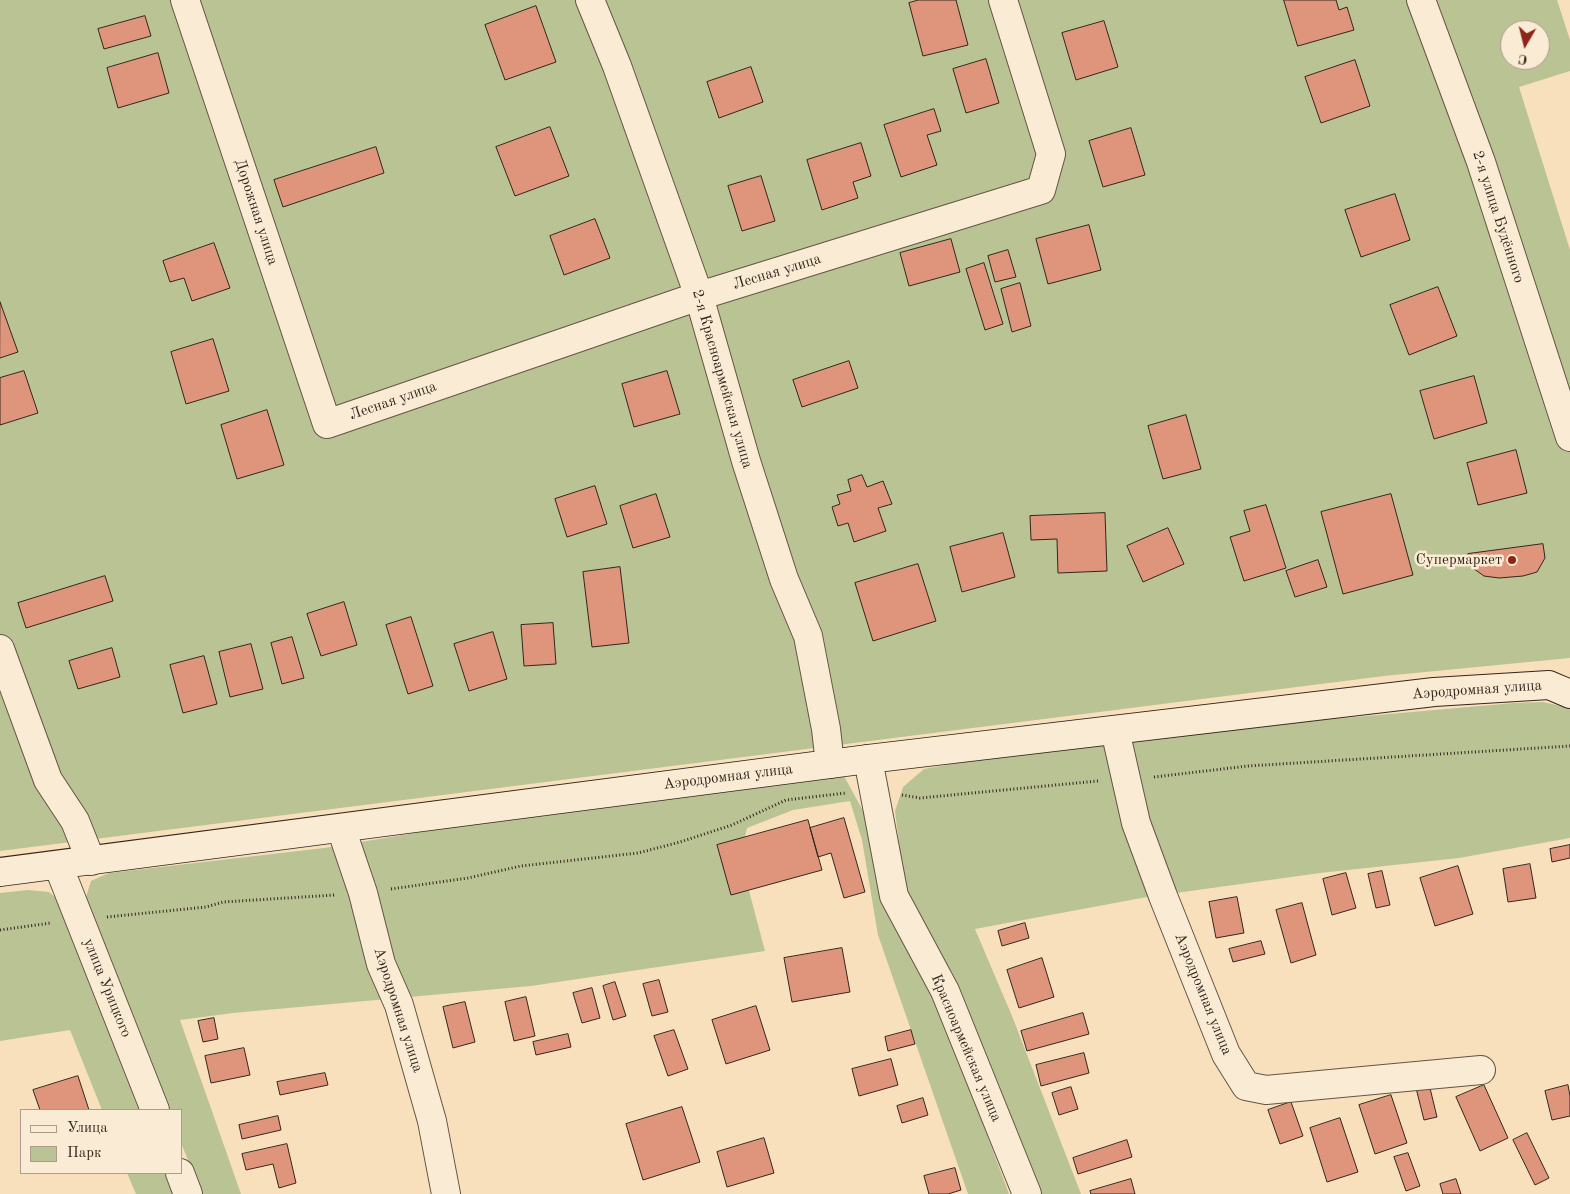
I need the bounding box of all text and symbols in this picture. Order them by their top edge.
north arrow [1500,20,1550,70]
text: С [1517,51,1529,66]
street label: 2-я улица Будённого [1468,149,1528,285]
street label: Дорожная улица [230,157,282,267]
street label: Лесная улица [731,250,823,294]
street label: 2-я Красноармейская улица [688,288,756,470]
street label: Лесная улица [347,378,439,424]
place label: Супермаркет [1416,551,1502,569]
marker: Супермаркет [1506,554,1518,566]
street label: Аэродромная улица [1411,676,1543,704]
street label: Аэродромная улица [662,760,794,794]
street label: Аэродромная улица [1170,930,1236,1058]
street label: улица Урицкого [79,936,135,1040]
street label: Аэродромная улица [369,945,427,1075]
street label: Красноармейская улица [927,971,1005,1125]
legend [20,1109,182,1174]
text: Улица [67,1121,108,1136]
text: Парк [67,1146,102,1161]

